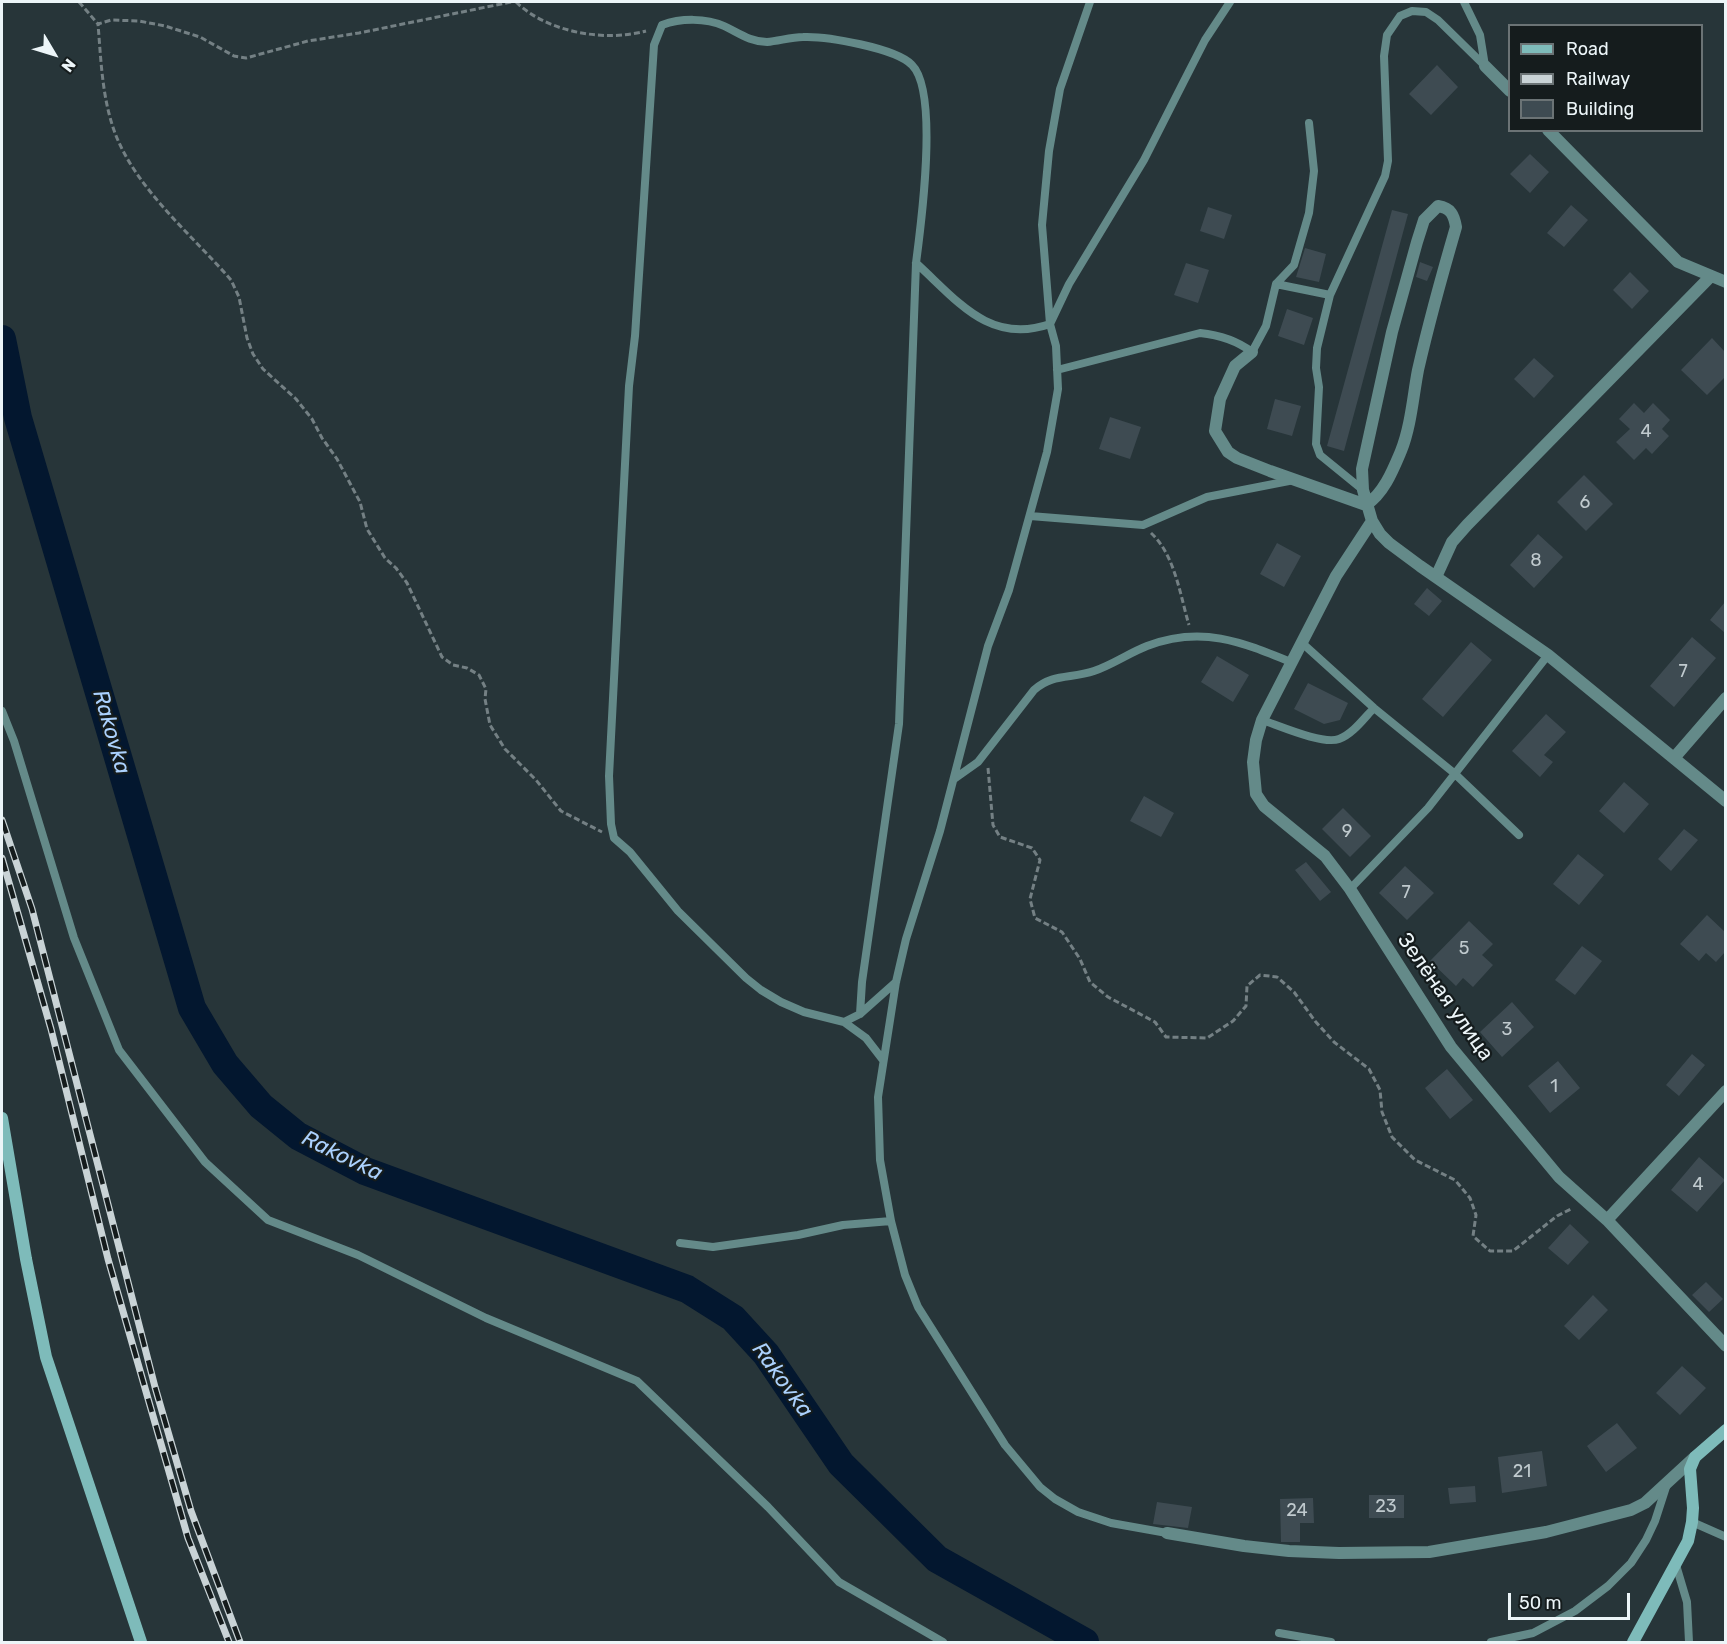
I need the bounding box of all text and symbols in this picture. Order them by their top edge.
north arrow [24,24,84,84]
legend [1508,24,1703,132]
text: Road [1566,38,1609,60]
text: N [58,55,80,76]
text: Railway [1566,68,1630,90]
text: Building [1566,98,1634,120]
house number: 4 [1640,421,1652,443]
house number: 6 [1580,492,1590,514]
house number: 8 [1530,550,1542,572]
house number: 7 [1678,661,1688,683]
water label: Rakovka [86,687,136,777]
house number: 9 [1342,821,1352,843]
house number: 7 [1401,882,1411,904]
street label: Зелёная улица [1392,928,1498,1066]
house number: 5 [1459,938,1469,960]
house number: 3 [1502,1019,1512,1041]
house number: 1 [1550,1076,1558,1098]
water label: Rakovka [297,1125,387,1187]
house number: 4 [1692,1174,1704,1196]
water label: Rakovka [746,1337,818,1423]
house number: 21 [1513,1461,1531,1483]
house number: 23 [1375,1496,1397,1518]
house number: 24 [1286,1500,1308,1522]
scale bar [1511,1581,1632,1619]
text: 50 m [1519,1592,1562,1614]

